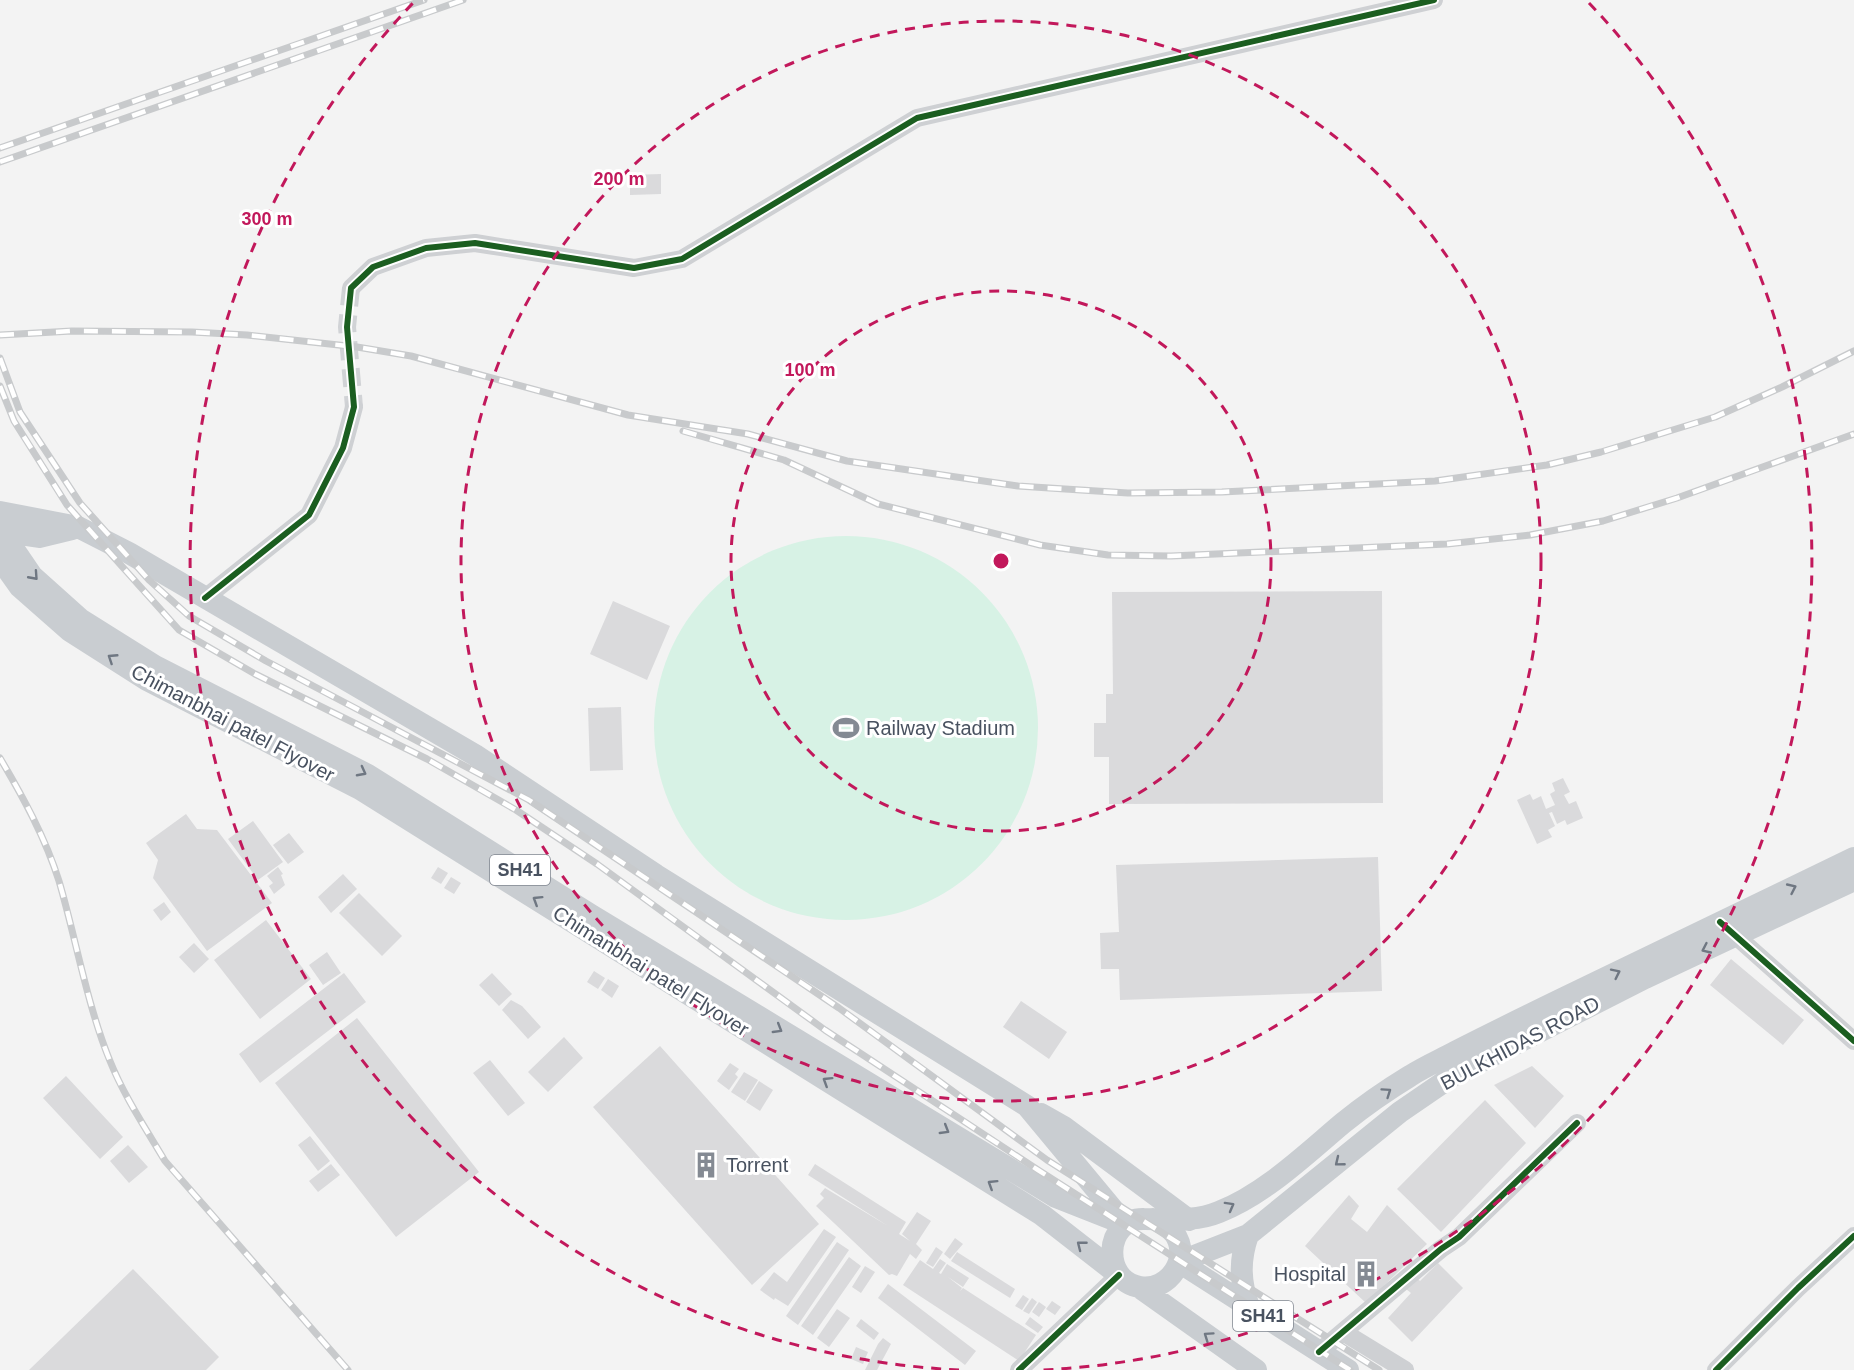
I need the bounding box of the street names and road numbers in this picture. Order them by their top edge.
street label: Chimanbhai patel Flyover [128,660,339,786]
road number: SH41 [490,855,550,885]
street label: Chimanbhai patel Flyover [549,902,753,1041]
street label: BULKHIDAS ROAD [1437,992,1603,1094]
road number: SH41 [1233,1301,1293,1331]

